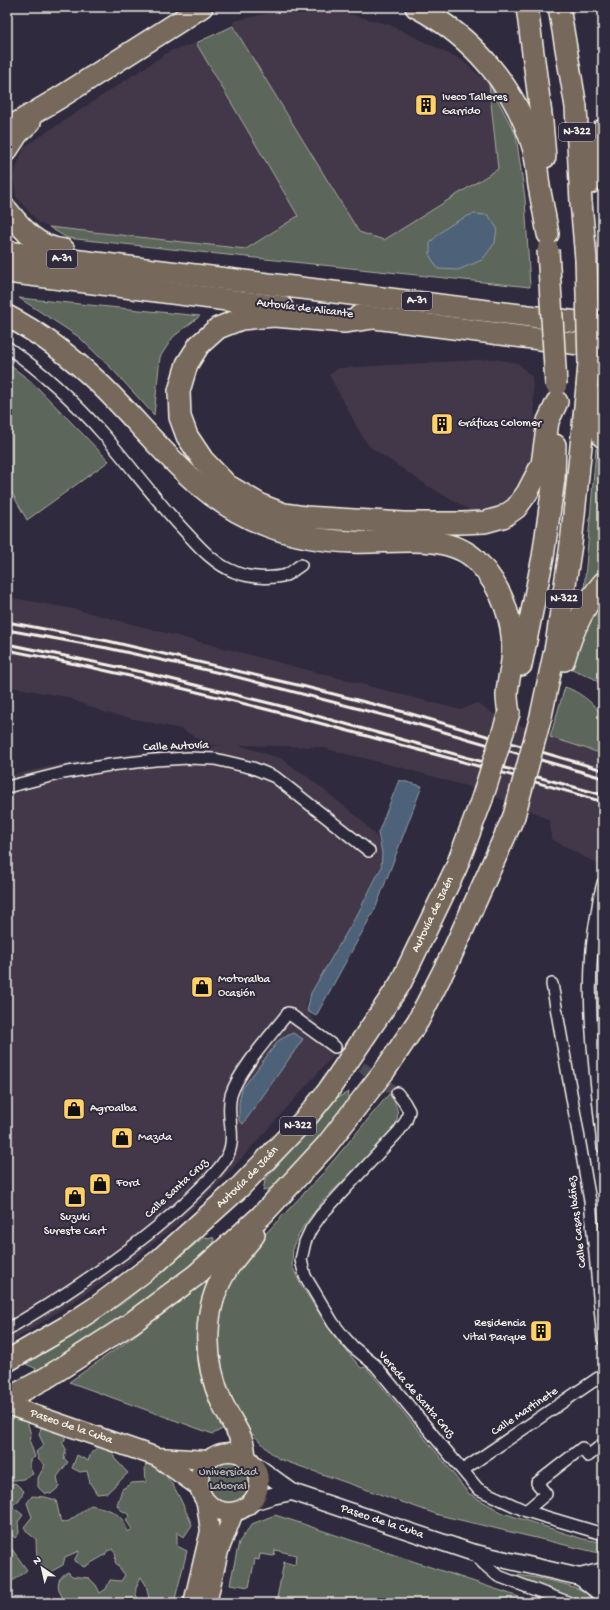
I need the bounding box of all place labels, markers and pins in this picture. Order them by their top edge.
place label: Iveco Talleres Garrido [442,91,508,119]
building icon: Iveco Talleres Garrido [413,92,439,118]
building icon: Gráficas Colomer [429,411,455,437]
place label: Gráficas Colomer [458,417,543,431]
place label: Motoralba Ocasión [218,973,271,1001]
shop icon: Motoralba Ocasión [189,974,215,1000]
shop icon: Agroalba [61,1096,87,1122]
place label: Agroalba [90,1102,137,1116]
shop icon: Mazda [109,1125,135,1151]
place label: Mazda [138,1131,172,1145]
shop icon: Ford [87,1171,113,1197]
place label: Ford [115,1177,141,1191]
shop icon: Suzuki Sureste Cart [62,1184,88,1210]
place label: Suzuki Sureste Cart [44,1211,107,1239]
place label: Residencia Vital Parque [462,1317,527,1345]
building icon: Residencia Vital Parque [528,1318,554,1344]

